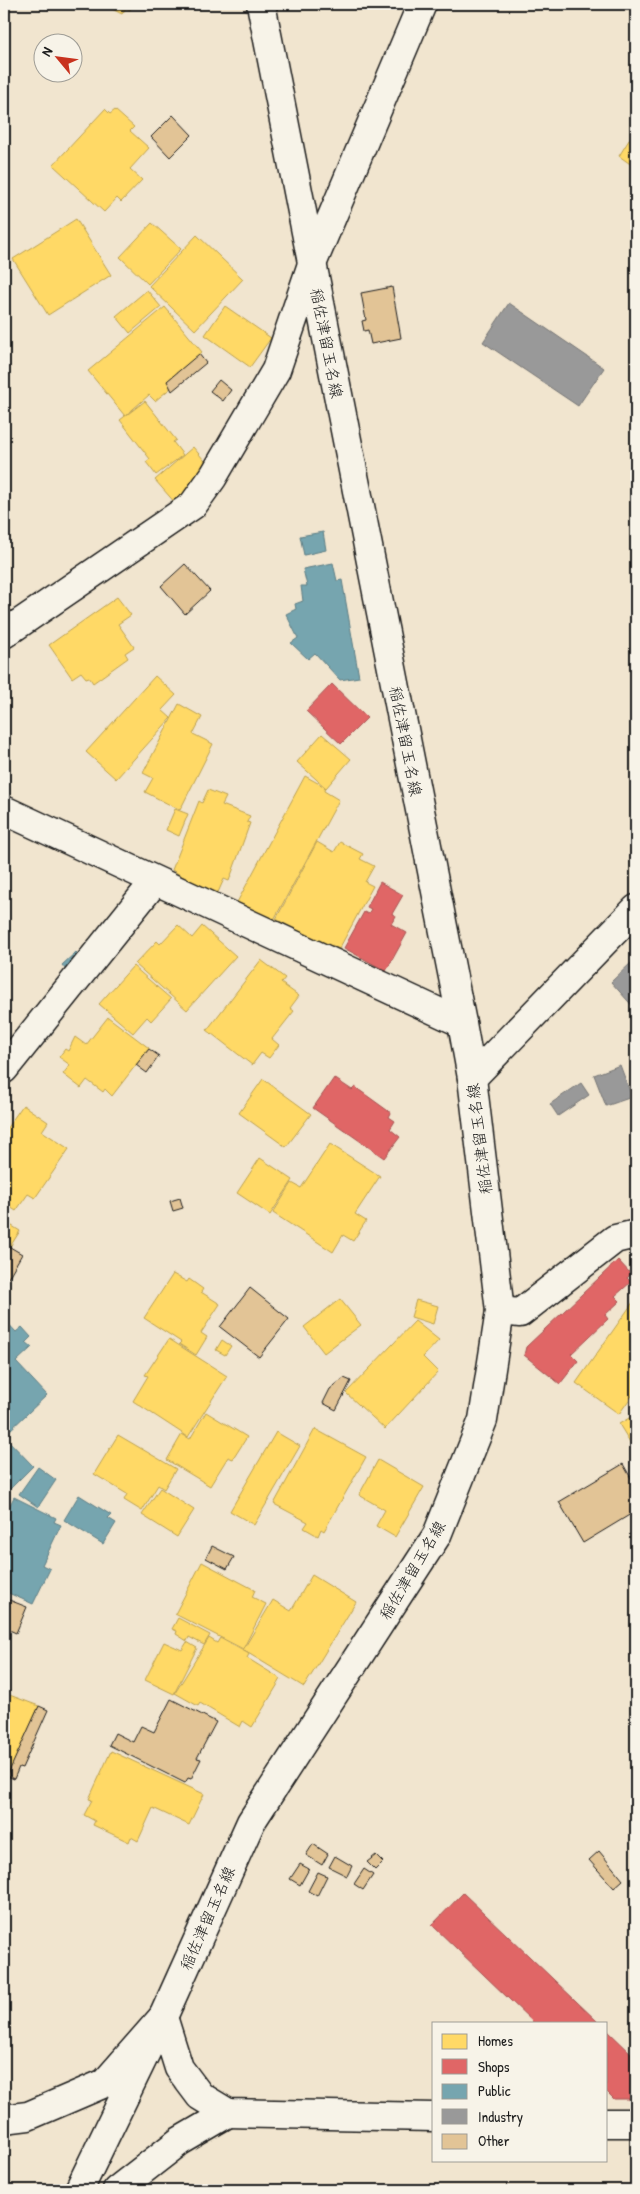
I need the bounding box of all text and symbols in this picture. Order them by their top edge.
north arrow [32,32,82,82]
text: N [36,43,57,59]
street label: 稲佐津留玉名線 [306,286,348,400]
street label: 稲佐津留玉名線 [385,684,427,798]
street label: 稲佐津留玉名線 [461,1082,497,1196]
street label: 稲佐津留玉名線 [374,1516,450,1624]
street label: 稲佐津留玉名線 [174,1862,240,1974]
legend [432,2022,608,2162]
text: Homes [478,2030,513,2051]
text: Shops [478,2056,510,2077]
text: Public [478,2080,511,2101]
text: Industry [478,2106,523,2127]
text: Other [478,2130,510,2151]

